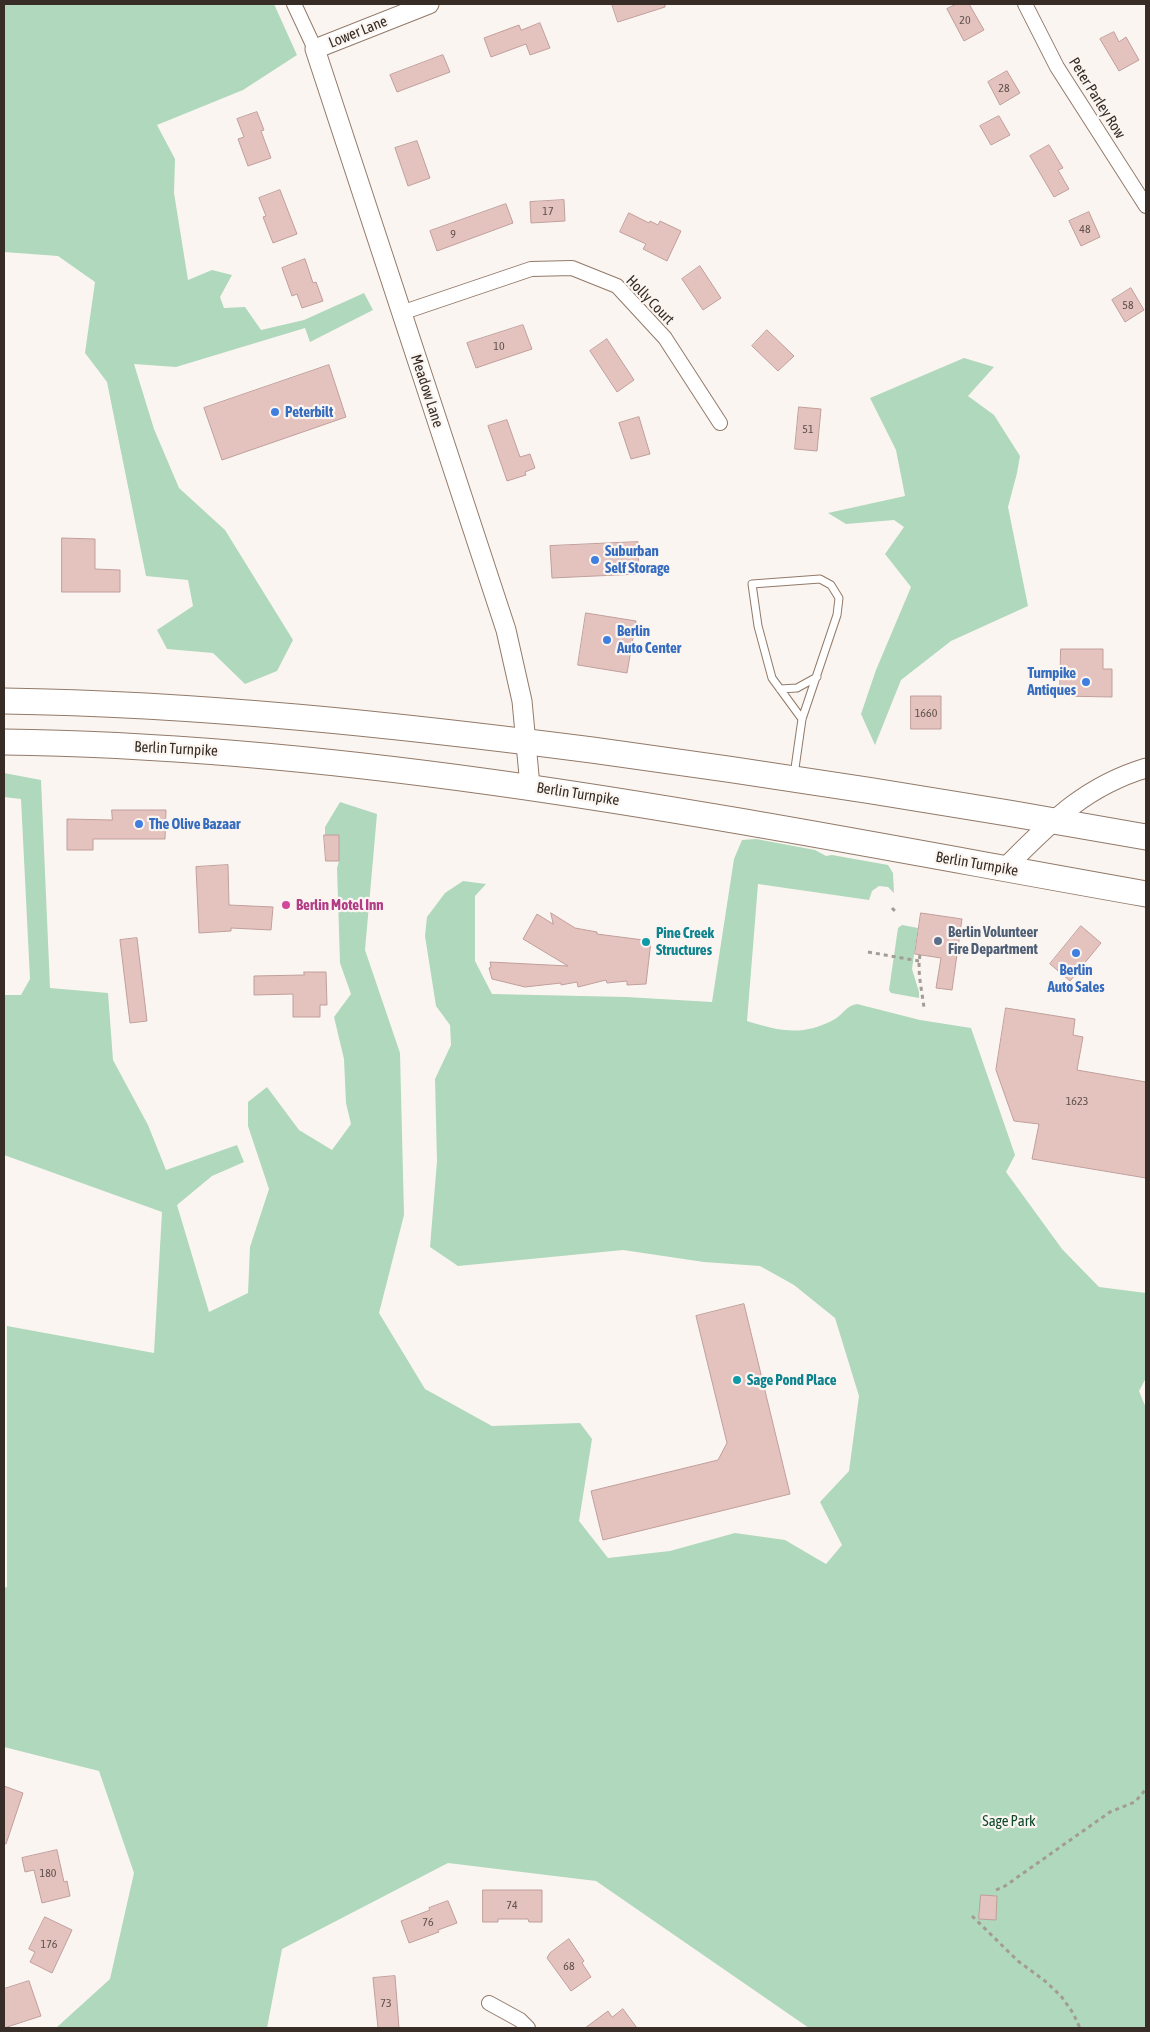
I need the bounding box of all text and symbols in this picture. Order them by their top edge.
street label: Lower Lane [326,12,390,52]
house number: 20 [959,13,971,27]
street label: Peter Parley Row [1065,54,1129,142]
house number: 28 [998,81,1010,95]
house number: 17 [542,204,554,218]
house number: 48 [1079,222,1091,236]
house number: 9 [450,227,456,241]
street label: Holly Court [622,272,678,328]
house number: 58 [1122,298,1134,312]
house number: 10 [493,339,505,353]
street label: Meadow Lane [407,352,447,430]
place label: Peterbilt [285,403,333,421]
marker: Peterbilt [269,406,281,418]
house number: 51 [802,422,814,436]
place label: Suburban Self Storage [605,542,670,577]
marker: Suburban Self Storage [589,554,601,566]
place label: Berlin Auto Center [617,622,681,657]
marker: Berlin Auto Center [601,634,613,646]
place label: Turnpike Antiques [1027,664,1076,699]
marker: Turnpike Antiques [1080,676,1092,688]
house number: 1660 [915,706,937,720]
street label: Berlin Turnpike [134,738,218,760]
street label: Berlin Turnpike [535,779,621,809]
place label: The Olive Bazaar [149,815,240,833]
marker: The Olive Bazaar [133,818,145,830]
street label: Berlin Turnpike [934,848,1020,880]
place label: Berlin Motel Inn [296,896,384,914]
marker: Berlin Motel Inn [280,899,292,911]
place label: Berlin Volunteer Fire Department [948,923,1038,958]
place label: Pine Creek Structures [656,924,714,959]
marker: Berlin Volunteer Fire Department [932,935,944,947]
marker: Pine Creek Structures [640,936,652,948]
marker: Berlin Auto Sales [1070,947,1082,959]
place label: Berlin Auto Sales [1047,961,1105,996]
house number: 1623 [1066,1094,1088,1108]
place label: Sage Pond Place [747,1371,837,1389]
marker: Sage Pond Place [731,1374,743,1386]
park label: Sage Park [982,1812,1036,1830]
house number: 180 [40,1866,56,1880]
house number: 74 [506,1898,518,1912]
house number: 76 [422,1915,434,1929]
house number: 176 [41,1937,57,1951]
house number: 68 [563,1959,575,1973]
house number: 73 [380,1996,392,2010]

